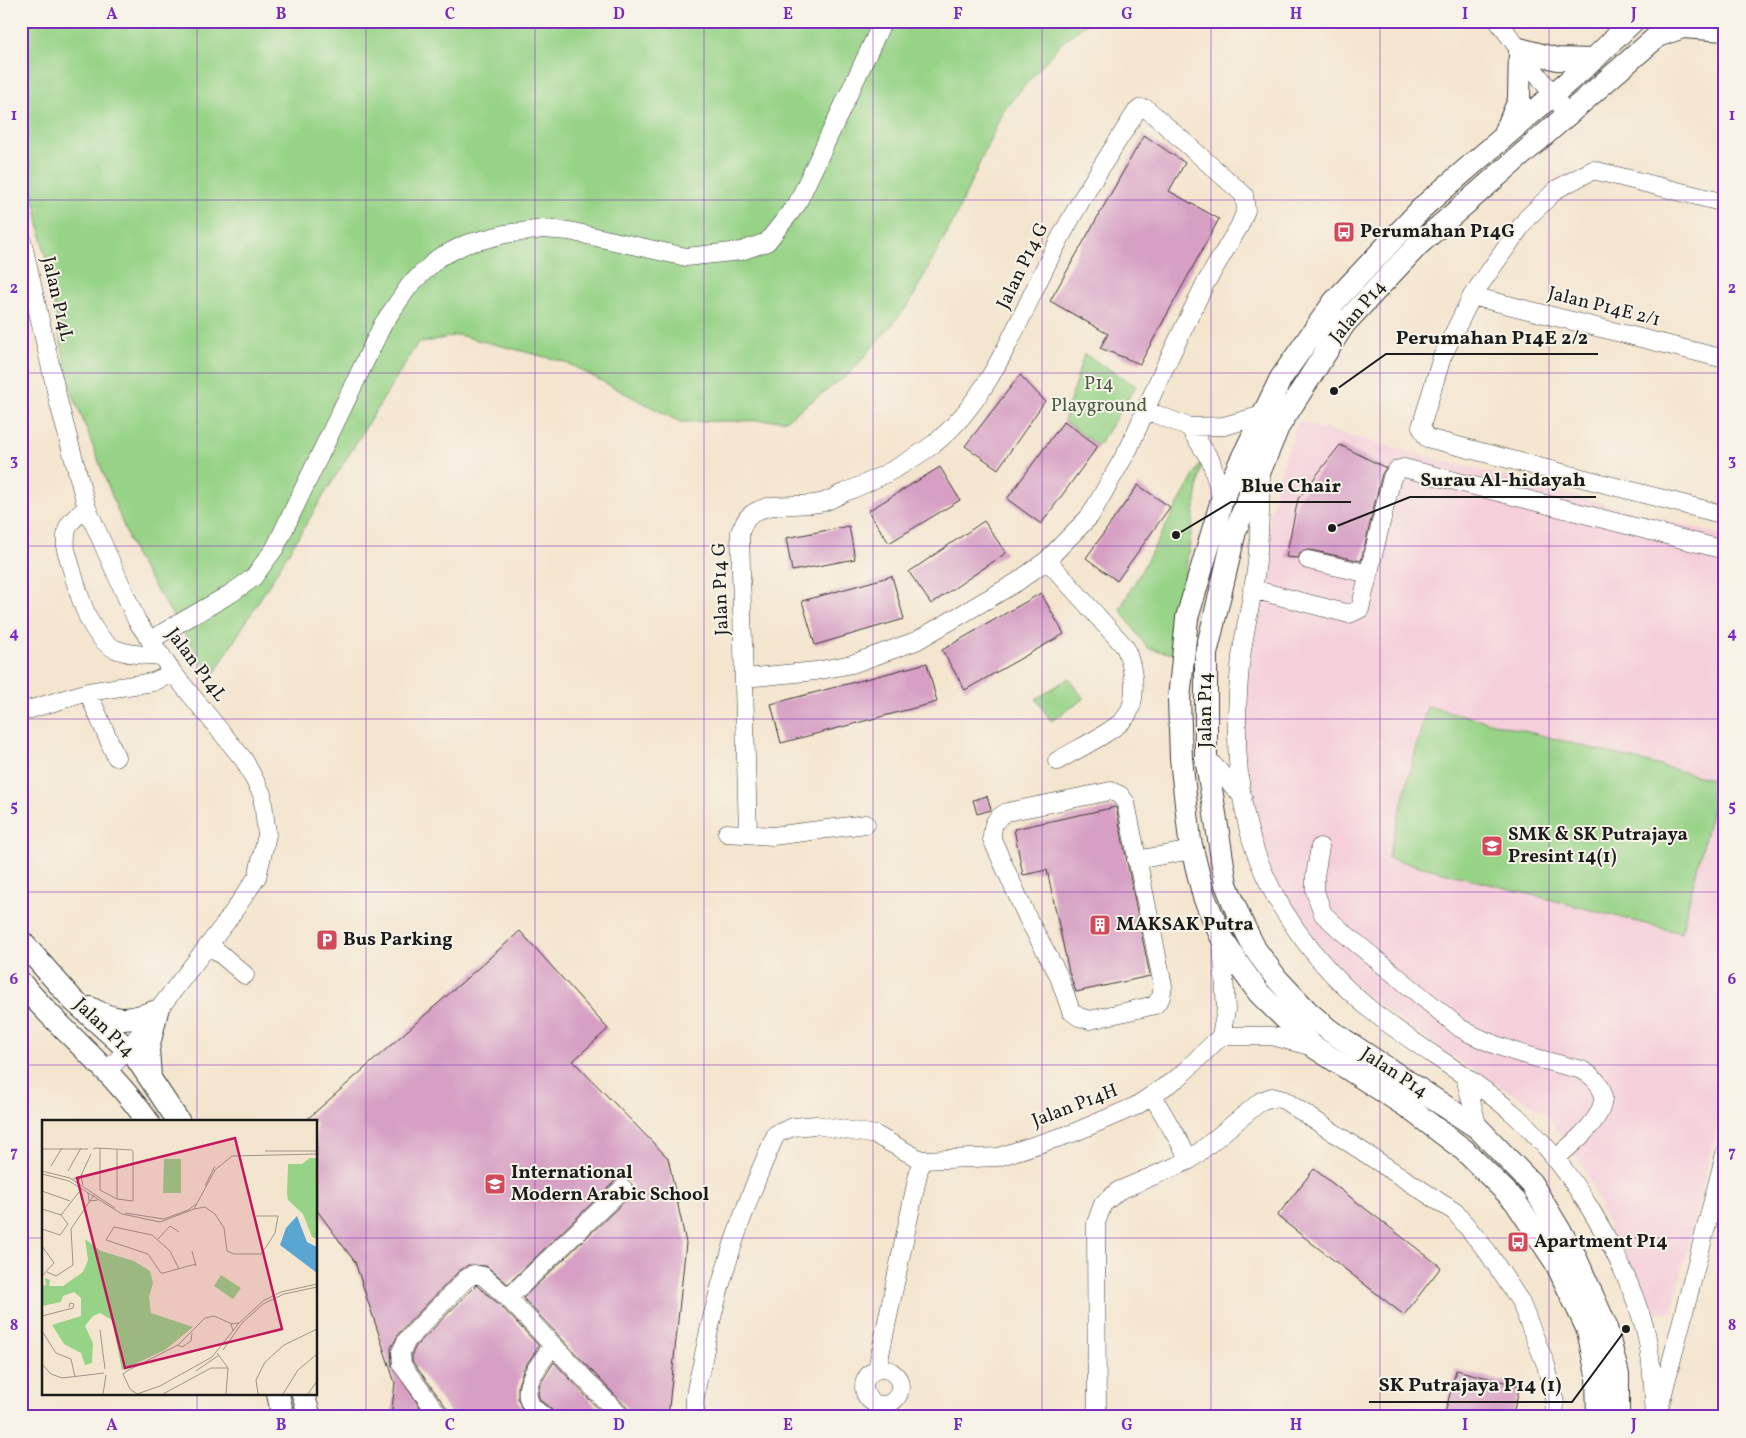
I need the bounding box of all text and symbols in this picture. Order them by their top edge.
text: A [106,4,118,26]
text: B [276,4,287,26]
text: C [445,4,455,26]
text: D [613,4,625,26]
text: E [783,4,793,26]
text: F [953,4,963,26]
text: G [1121,4,1133,26]
text: H [1290,4,1302,26]
text: I [1462,4,1468,26]
text: J [1630,4,1637,26]
text: 1 [11,105,17,127]
text: 1 [1729,105,1735,127]
street label: Jalan P14 G [991,218,1055,314]
place label: Perumahan P14G [1360,219,1515,245]
bus stop icon: Perumahan P14G [1332,220,1356,244]
street label: Jalan P14L [35,254,79,344]
street label: Jalan P14 [1324,275,1392,349]
text: 2 [10,278,18,300]
text: 2 [1728,278,1736,300]
street label: Jalan P14E 2/1 [1545,280,1663,334]
callout: Perumahan P14E 2/2 [1386,319,1598,354]
text: Perumahan P14E 2/2 [1396,325,1588,353]
park label: P14 Playground [1051,371,1147,419]
text: 3 [10,450,18,472]
text: 3 [1728,450,1736,472]
callout: Surau Al-hidayah [1410,462,1596,497]
callout: Blue Chair [1231,467,1351,502]
text: Surau Al-hidayah [1420,467,1586,495]
text: Blue Chair [1241,473,1341,501]
street label: Jalan P14 G [706,542,736,636]
text: 4 [9,623,19,645]
street label: Jalan P14L [160,623,233,708]
text: 4 [1727,623,1737,645]
street label: Jalan P14 [1193,672,1219,748]
text: 5 [10,796,18,818]
text: 5 [1728,796,1736,818]
place label: SMK & SK Putrajaya Presint 14(1) [1508,822,1688,870]
school or university icon: SMK & SK Putrajaya Presint 14(1) [1480,834,1504,858]
place label: MAKSAK Putra [1116,912,1254,938]
building icon: MAKSAK Putra [1088,913,1112,937]
place label: Bus Parking [343,927,453,953]
parking icon: Bus Parking [315,928,339,952]
text: 6 [10,969,19,991]
text: 6 [1728,969,1737,991]
street label: Jalan P14 [68,992,140,1064]
street label: Jalan P14 [1355,1041,1433,1105]
street label: Jalan P14H [1028,1078,1122,1134]
inset map [42,1120,318,1396]
text: 7 [10,1142,18,1164]
text: 7 [1728,1142,1736,1164]
place label: International Modern Arabic School [511,1160,709,1208]
school or university icon: International Modern Arabic School [483,1172,507,1196]
place label: Apartment P14 [1534,1229,1668,1255]
bus stop icon: Apartment P14 [1506,1230,1530,1254]
text: 8 [10,1315,18,1337]
text: 8 [1728,1315,1736,1337]
callout: SK Putrajaya P14 (1) [1369,1367,1572,1402]
text: SK Putrajaya P14 (1) [1379,1372,1561,1400]
text: A [106,1415,118,1437]
text: B [276,1415,287,1437]
text: C [445,1415,455,1437]
text: D [613,1415,625,1437]
text: E [783,1415,793,1437]
text: F [953,1415,963,1437]
text: G [1121,1415,1133,1437]
text: H [1290,1415,1302,1437]
text: I [1462,1415,1468,1437]
text: J [1630,1415,1637,1437]

